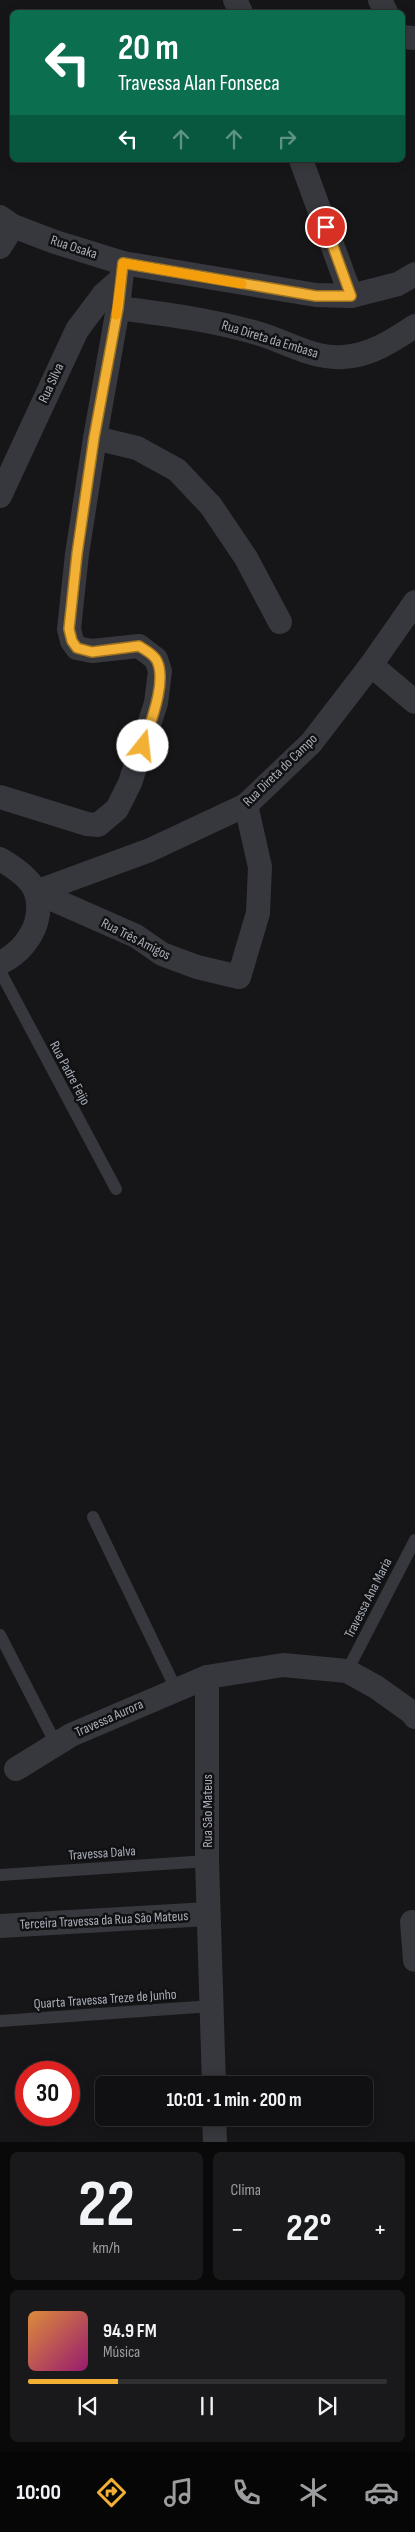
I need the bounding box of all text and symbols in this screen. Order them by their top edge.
text: 20 m [118,27,179,70]
icon: left [35,30,100,95]
text: Travessa Alan Fonseca [118,70,280,97]
icon: left [114,125,142,153]
icon: ahead [167,125,195,153]
icon: ahead [220,125,248,153]
icon: right [273,125,301,153]
pin [305,206,347,248]
icon: arrive [312,213,340,241]
street label: Rua Osaka [49,232,99,262]
street label: Rua Direta da Embasa [220,316,320,362]
street label: Rua Silva [34,360,68,406]
position arrow [116,719,168,771]
street label: Rua Direta do Campo [239,730,321,810]
street label: Rua Três Amigos [99,914,173,964]
street label: Rua Padre Feijo [46,1038,94,1108]
street label: Travessa Ana Maria [341,1555,395,1641]
street label: Travessa Aurora [72,1695,146,1741]
street label: Rua São Mateus [199,1774,216,1848]
street label: Travessa Dalva [68,1842,136,1864]
street label: Terceira Travessa da Rua São Mateus [19,1907,189,1933]
street label: Quarta Travessa Treze de Junho [33,1986,177,2012]
speed limit sign: 30 [15,2061,80,2126]
text: 10:01 · 1 min · 200 m [166,2089,302,2112]
text: 22 [78,2167,135,2245]
text: Clima [231,2181,261,2200]
text: 22° [286,2206,331,2251]
text: − [231,2213,244,2246]
text: + [373,2213,387,2246]
text: km/h [92,2239,120,2258]
text: 94.9 FM [103,2320,157,2343]
text: Música [103,2343,140,2362]
icon: previous [74,2392,102,2420]
icon: pause [193,2392,221,2420]
icon: next [313,2392,341,2420]
icon: directions [94,2475,129,2510]
icon: music [161,2475,196,2510]
icon: phone [229,2475,264,2510]
icon: climate [296,2475,331,2510]
icon: car [364,2475,399,2510]
text: 10:00 [16,2479,61,2506]

